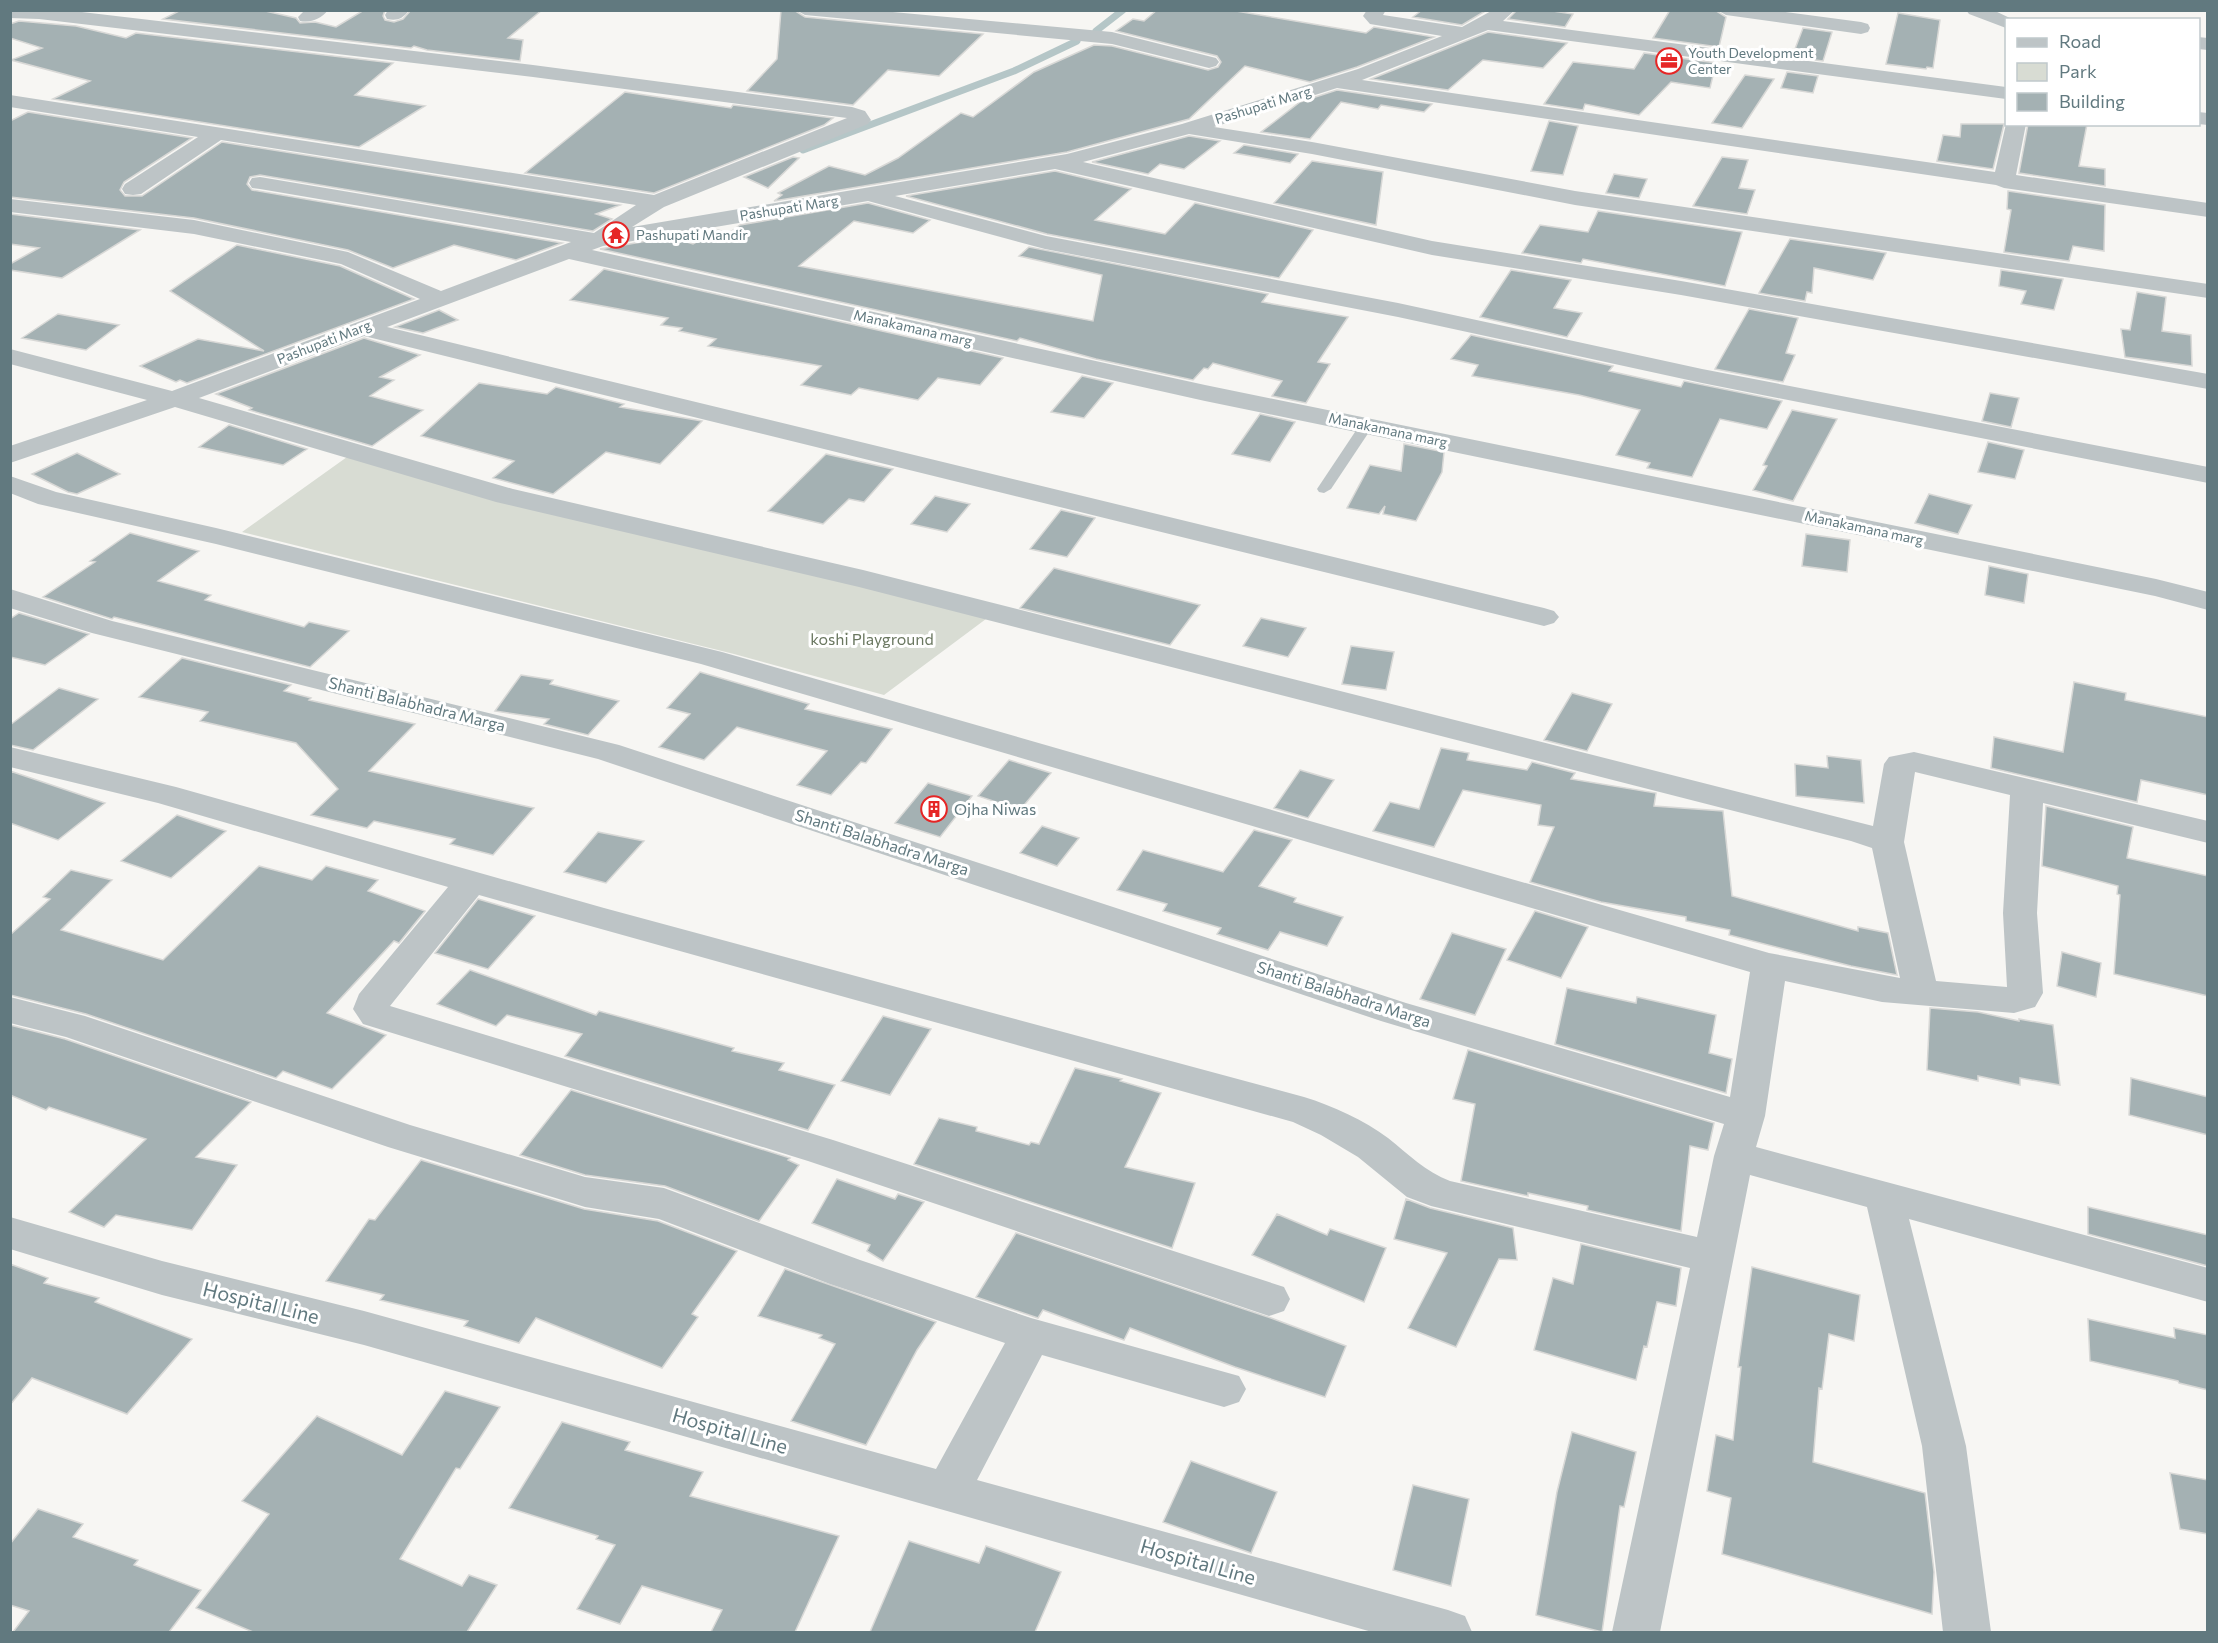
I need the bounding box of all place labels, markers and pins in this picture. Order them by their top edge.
place label: Youth Development Center [1688,44,1814,77]
office icon: Youth Development Center [1654,46,1684,76]
temple icon: Pashupati Mandir [601,220,631,250]
place label: Pashupati Mandir [636,226,748,243]
building icon: Ojha Niwas [919,794,949,824]
place label: Ojha Niwas [954,799,1036,818]

